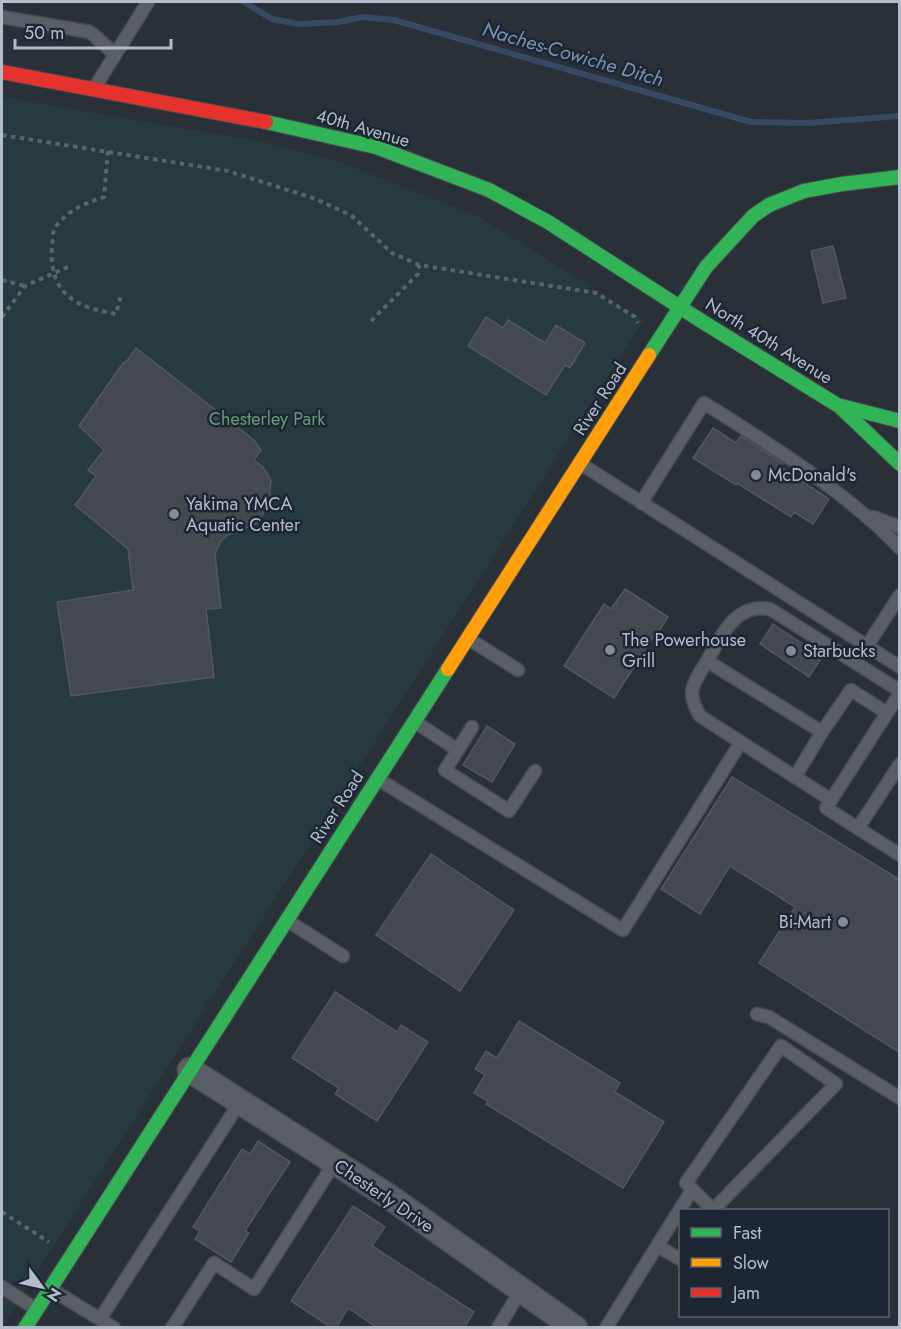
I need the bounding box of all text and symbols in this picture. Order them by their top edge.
scale bar [15,12,171,50]
water label: Naches-Cowiche Ditch [479,15,667,94]
text: 50 m [24,20,64,46]
street label: 40th Avenue [313,102,413,154]
street label: North 40th Avenue [700,291,838,391]
street label: River Road [567,357,633,441]
park label: Chesterley Park [209,406,325,432]
place label: McDonald's [768,462,856,488]
marker: McDonald's [749,468,763,482]
place label: Yakima YMCA Aquatic Center [186,491,301,538]
marker: Yakima YMCA Aquatic Center [167,507,181,521]
place label: The Powerhouse Grill [622,627,746,674]
place label: Starbucks [803,638,876,664]
marker: The Powerhouse Grill [603,643,617,657]
marker: Starbucks [784,644,798,658]
street label: River Road [304,765,370,849]
place label: Bi-Mart [779,909,832,935]
marker: Bi-Mart [836,915,850,929]
street label: Chesterly Drive [329,1153,439,1239]
legend [679,1209,889,1317]
text: Fast [733,1220,762,1246]
text: Slow [733,1250,770,1276]
north arrow [12,1257,72,1317]
text: Jam [731,1280,760,1306]
text: N [41,1283,67,1306]

